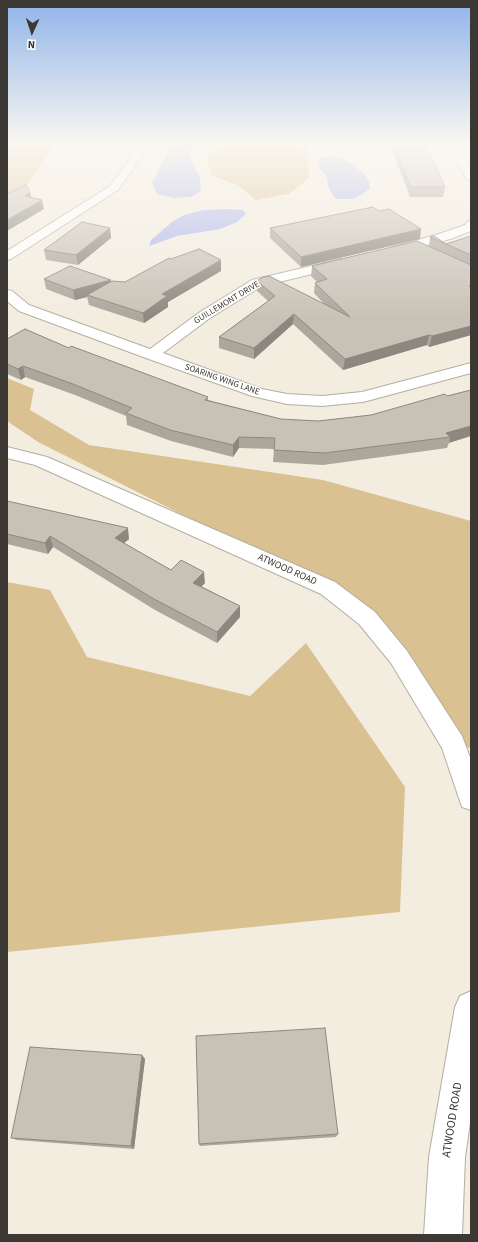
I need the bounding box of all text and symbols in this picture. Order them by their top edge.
north arrow [12,12,52,52]
text: N [27,37,35,52]
street label: GUILLEMONT DRIVE [192,279,262,327]
street label: SOARING WING LANE [183,362,261,398]
street label: ATWOOD ROAD [256,552,318,588]
street label: ATWOOD ROAD [440,1081,466,1159]

